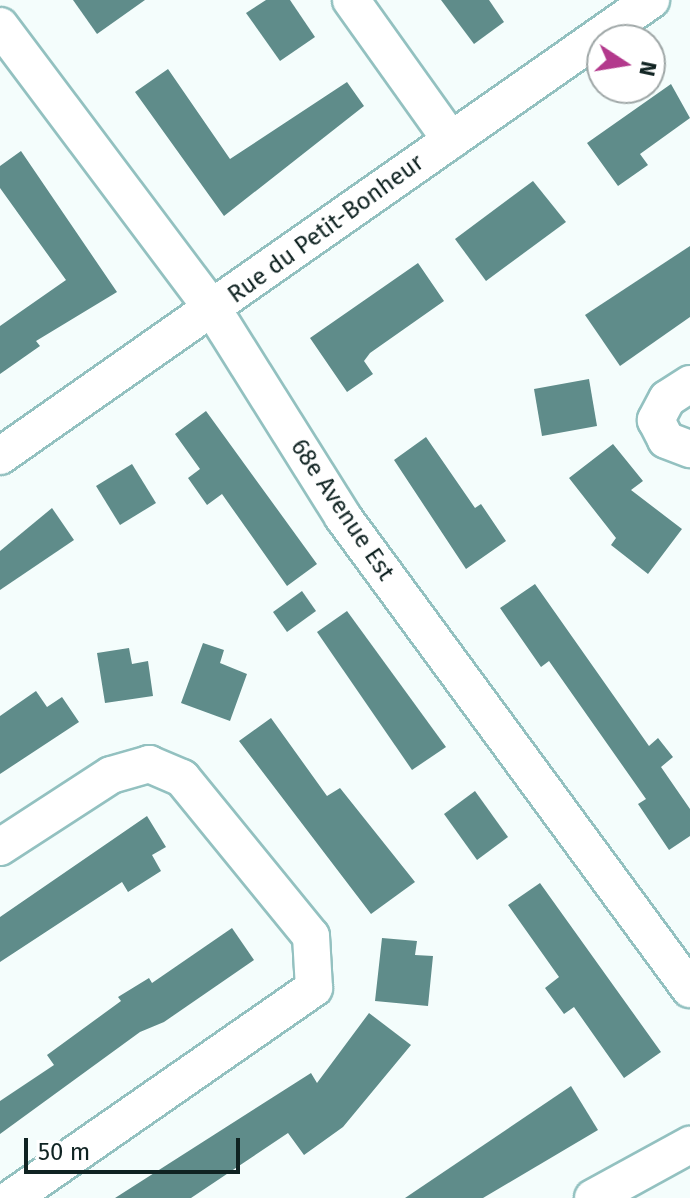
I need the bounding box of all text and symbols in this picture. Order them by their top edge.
north arrow [586,24,666,104]
text: N [633,59,663,79]
street label: Rue du Petit-Bonheur [223,148,429,310]
street label: 68e Avenue Est [284,434,400,586]
scale bar [28,1122,244,1172]
text: 50 m [38,1138,90,1166]

